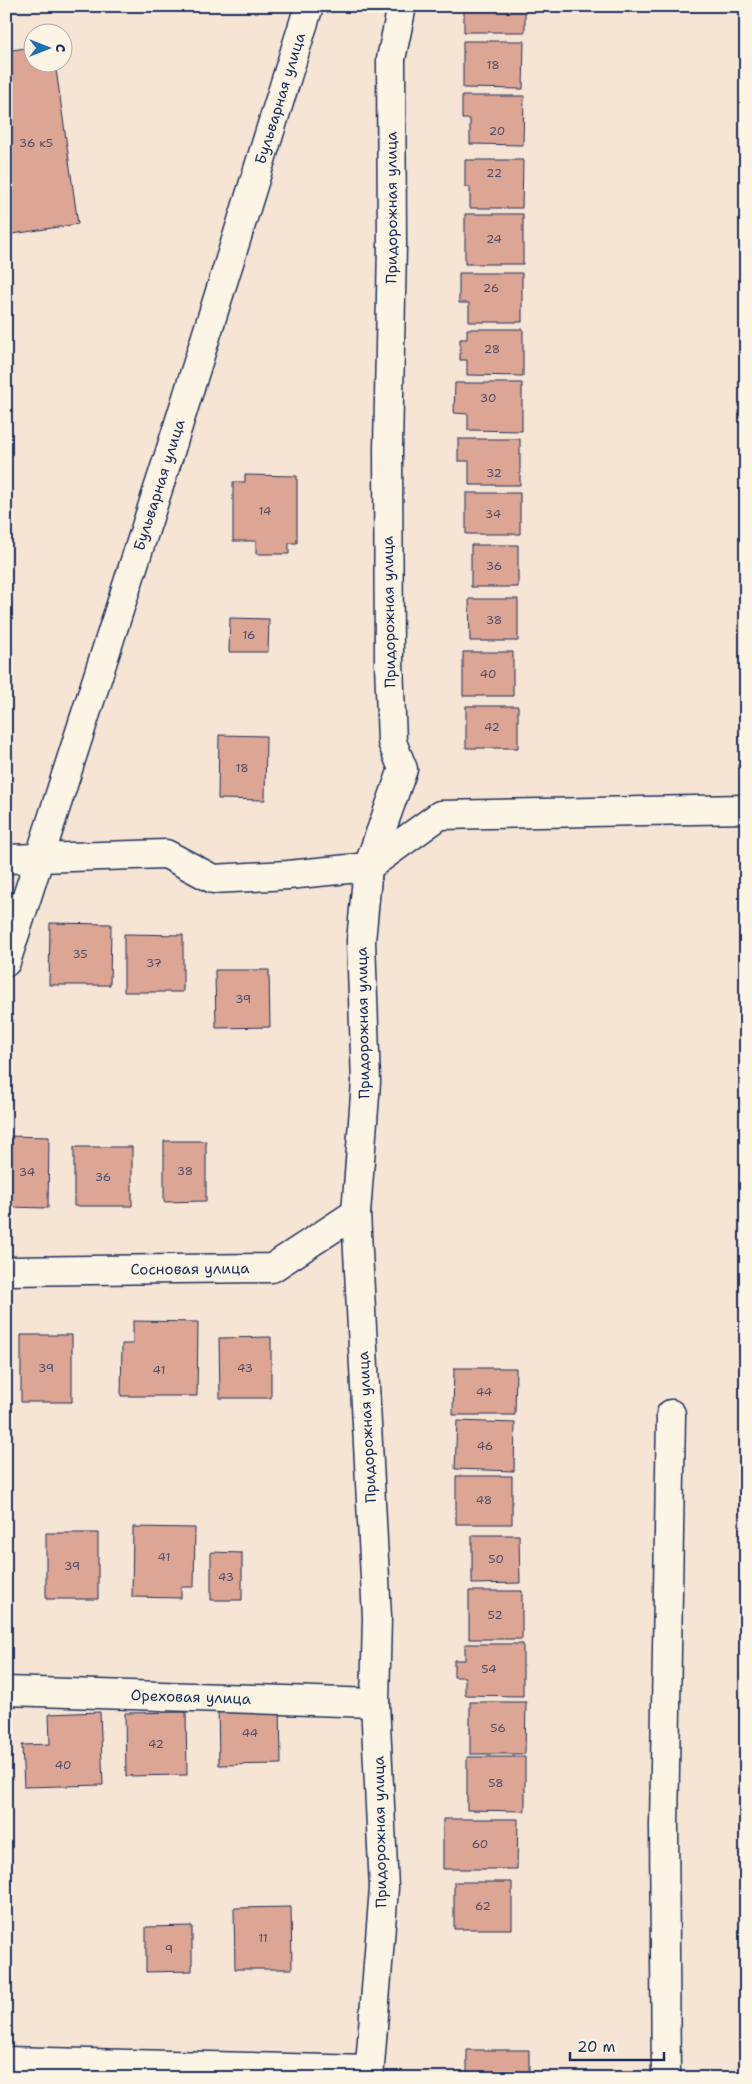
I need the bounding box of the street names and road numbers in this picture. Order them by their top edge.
street label: Бульварная улица [250,30,310,167]
street label: Придорожная улица [381,131,402,284]
street label: Бульварная улица [129,416,190,553]
street label: Придорожная улица [378,535,400,688]
street label: Придорожная улица [352,946,374,1099]
street label: Сосновая улица [130,1258,250,1280]
street label: Придорожная улица [353,1350,381,1503]
street label: Ореховая улица [130,1685,252,1709]
street label: Придорожная улица [369,1755,391,1908]

